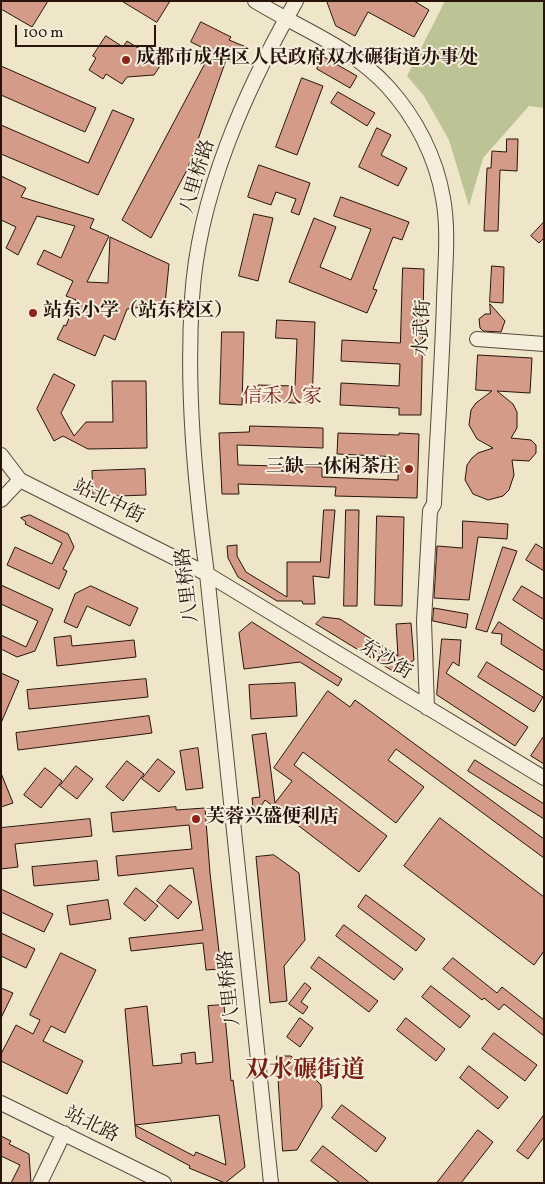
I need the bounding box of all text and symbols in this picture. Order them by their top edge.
scale bar [18,15,159,47]
text: 100 m [23,23,63,44]
place label: 成都市成华区人民政府双水碾街道办事处 [136,49,478,71]
marker: 成都市成华区人民政府双水碾街道办事处 [120,54,132,66]
street label: 八里桥路 [177,137,221,217]
street label: 水武街 [411,299,437,357]
place label: 站东小学（站东校区） [43,302,233,324]
marker: 站东小学（站东校区） [27,307,39,319]
district label: 信禾人家 [242,386,322,410]
place label: 三缺一休闲茶庄 [266,458,399,480]
marker: 三缺一休闲茶庄 [403,463,415,475]
street label: 站北中街 [69,476,147,530]
street label: 八里桥路 [173,546,205,624]
street label: 东沙街 [355,637,415,685]
place label: 芙蓉兴盛便利店 [206,808,339,830]
marker: 芙蓉兴盛便利店 [190,813,202,825]
street label: 八里桥路 [216,949,246,1027]
district label: 双水碾街道 [245,1059,365,1087]
street label: 站北路 [60,1103,122,1149]

